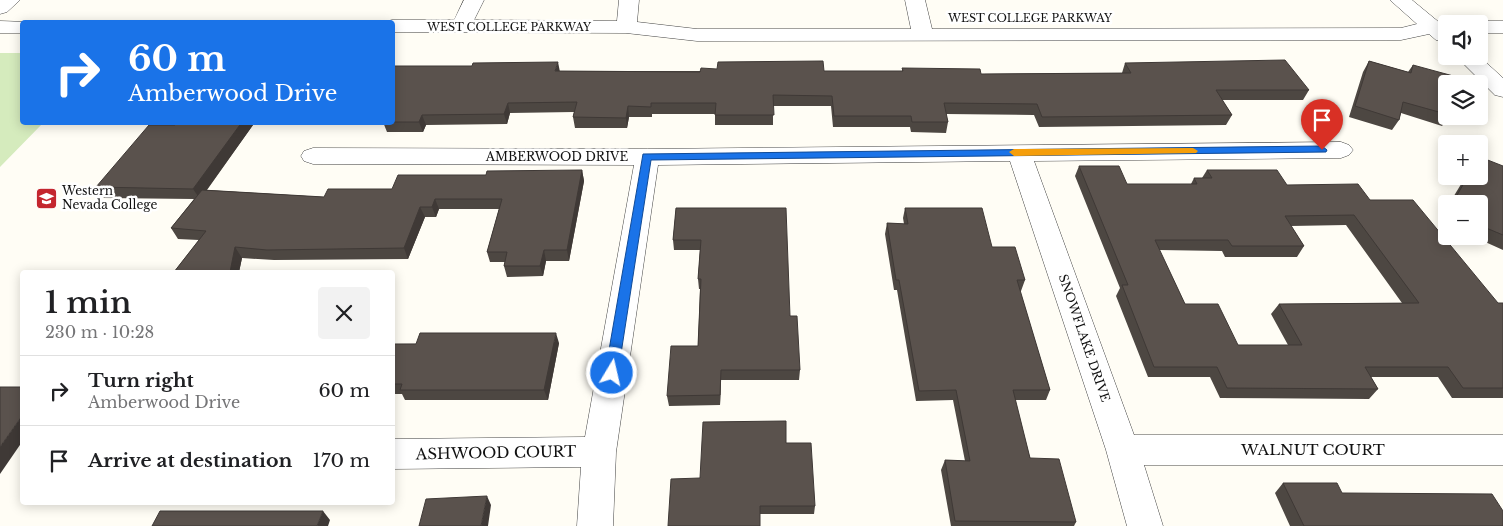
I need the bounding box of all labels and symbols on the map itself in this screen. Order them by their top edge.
street label: WEST COLLEGE PARKWAY [947,11,1113,25]
street label: WEST COLLEGE PARKWAY [426,20,592,34]
pin [1301,99,1343,150]
street label: AMBERWOOD DRIVE [485,149,629,164]
place label: Western Nevada College [61,183,157,212]
school or university icon: Western Nevada College [34,186,58,210]
street label: SNOWFLAKE DRIVE [1056,272,1113,404]
position arrow [585,346,637,398]
street label: WALNUT COURT [1240,440,1385,459]
street label: ASHWOOD COURT [415,442,576,463]

